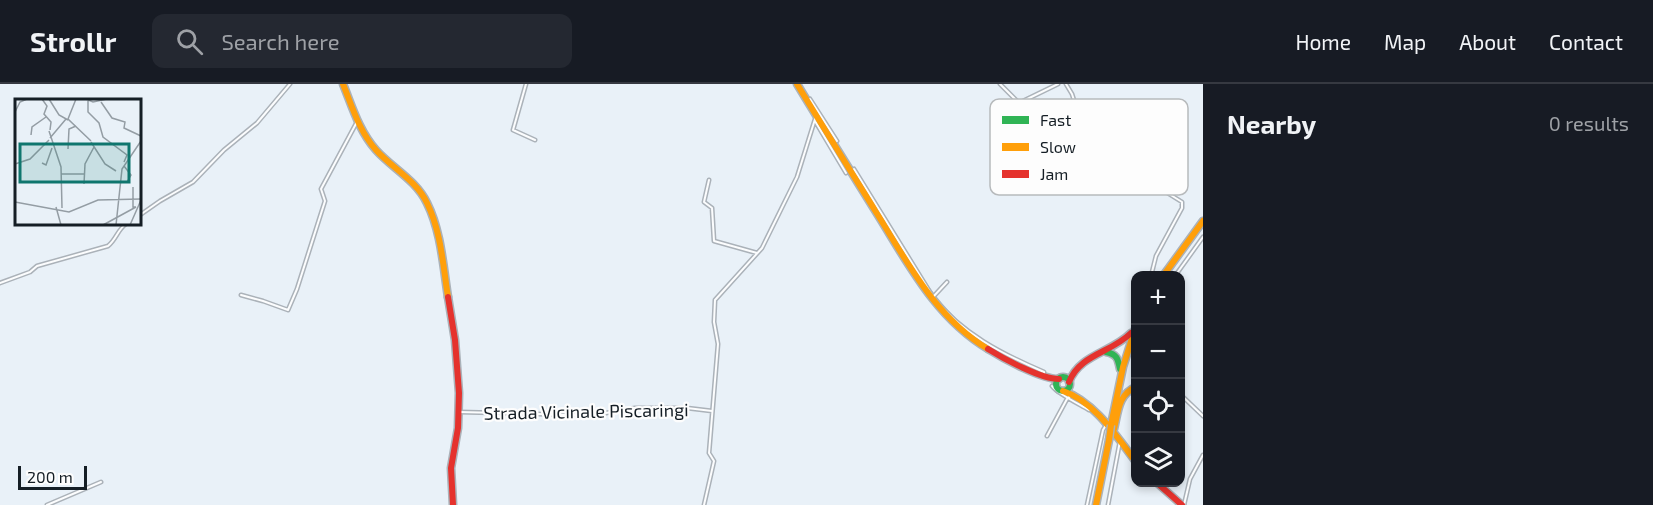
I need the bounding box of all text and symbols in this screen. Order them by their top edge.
search box [152,14,572,68]
text: Strollr [30,24,116,58]
icon: search [173,25,206,58]
text: Search here [221,28,340,54]
text: Home [1295,29,1351,54]
text: Map [1384,29,1426,54]
text: About [1459,29,1516,54]
text: Contact [1549,29,1623,54]
inset map [15,99,141,225]
legend [990,99,1188,195]
text: Nearby [1227,108,1316,139]
text: Fast [1040,110,1071,129]
text: 0 results [1549,111,1629,135]
text: Slow [1040,137,1076,156]
text: Jam [1040,164,1068,183]
map controls [1131,271,1185,487]
button: + [1131,271,1185,325]
button: − [1131,325,1185,379]
button: locate [1131,379,1185,433]
street label: Strada Vicinale Piscaringi [483,398,689,424]
button: layers [1131,433,1185,487]
scale bar [18,463,87,490]
text: 200 m [27,467,73,486]

